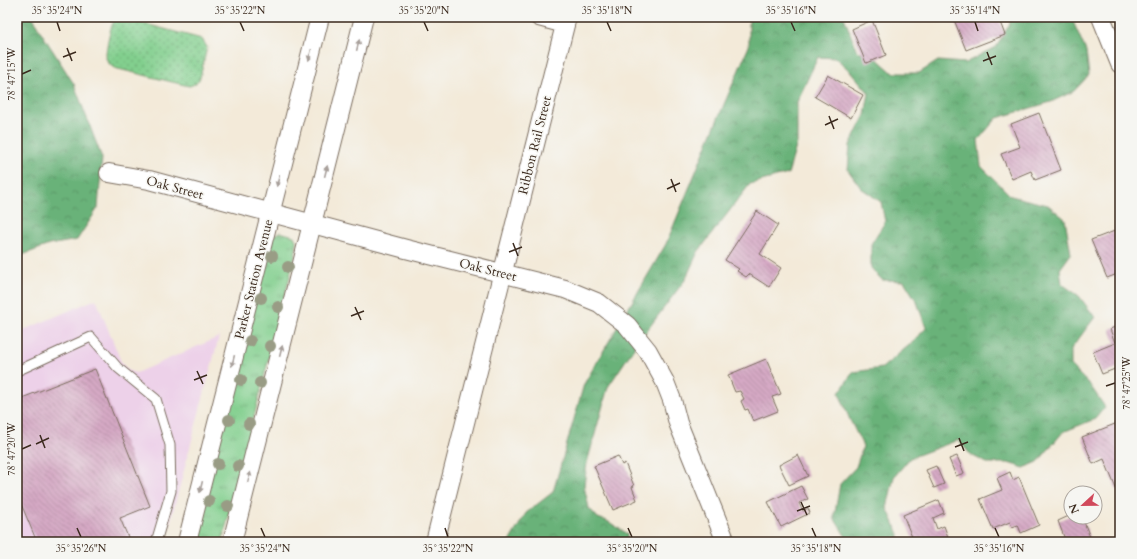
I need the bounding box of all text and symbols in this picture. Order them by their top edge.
text: 35°35'24"N [32,4,83,18]
text: 35°35'22"N [215,4,266,18]
text: 35°35'20"N [399,4,450,18]
text: 35°35'18"N [582,4,633,18]
text: 35°35'16"N [766,4,817,18]
text: 35°35'14"N [950,4,1001,18]
one-way arrow [355,38,361,51]
text: 78°47'15"W [5,46,19,101]
one-way arrow [307,49,313,61]
street label: Ribbon Rail Street [514,94,556,196]
one-way arrow [324,165,330,177]
street label: Oak Street [144,172,205,204]
one-way arrow [275,175,281,187]
street label: Parker Station Avenue [230,217,278,341]
street label: Oak Street [457,254,518,286]
one-way arrow [278,345,284,357]
one-way arrow [229,355,235,367]
text: 78°47'25"W [1120,355,1134,410]
text: 78°47'20"W [5,421,19,476]
one-way arrow [246,471,252,483]
one-way arrow [197,481,203,493]
north arrow [1063,485,1103,525]
text: N [1065,501,1083,516]
text: 35°35'26"N [56,542,107,556]
text: 35°35'24"N [240,542,291,556]
text: 35°35'22"N [423,542,474,556]
text: 35°35'20"N [607,542,658,556]
text: 35°35'18"N [791,542,842,556]
text: 35°35'16"N [974,542,1025,556]

